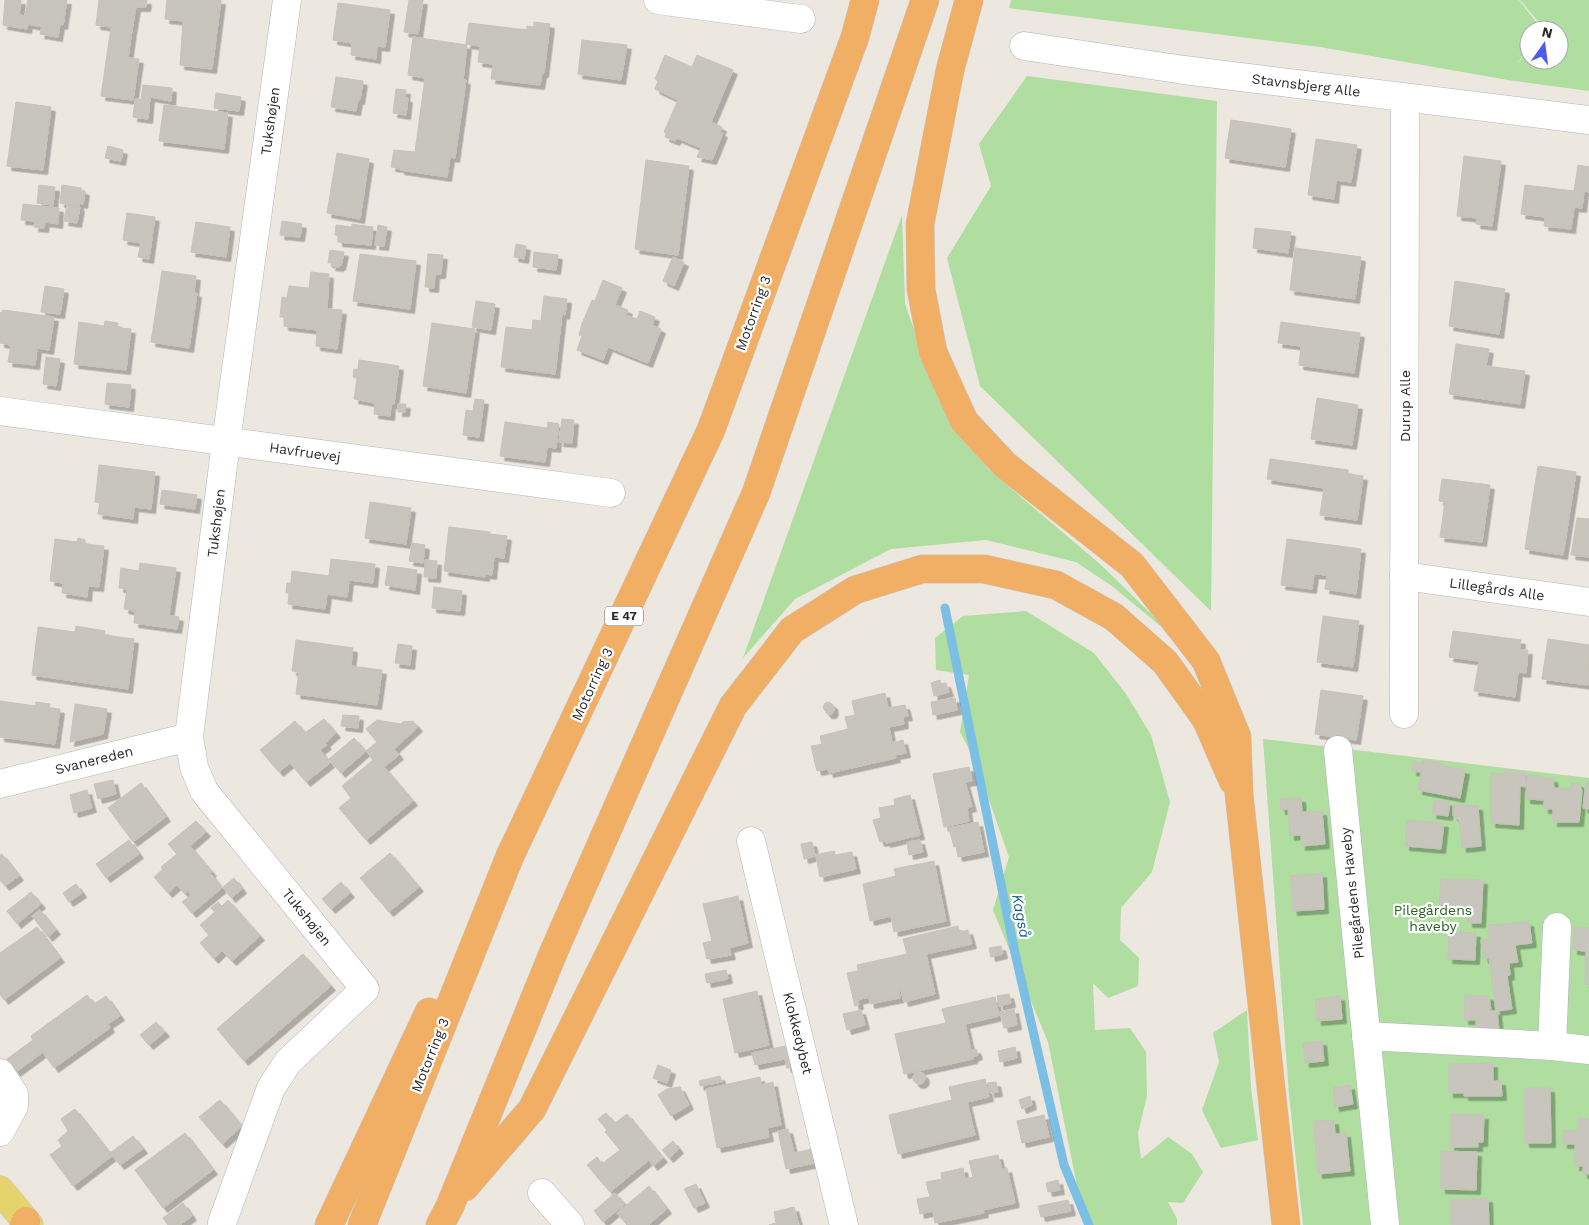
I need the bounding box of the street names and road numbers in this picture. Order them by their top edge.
street label: Stavnsbjerg Alle [1251,70,1361,100]
street label: Tukshøjen [257,86,283,156]
street label: Motorring 3 [732,273,774,353]
street label: Durup Alle [1397,370,1413,442]
street label: Havfruevej [268,439,342,465]
street label: Tukshøjen [204,488,228,558]
street label: Lillegårds Alle [1448,574,1546,604]
road number: E 47 [605,606,643,626]
street label: Motorring 3 [568,645,616,723]
street label: Svanereden [53,743,135,777]
street label: Pilegårdens Haveby [1337,826,1367,960]
street label: Tukshøjen [279,885,335,949]
street label: Klokkedybet [780,990,816,1076]
street label: Motorring 3 [408,1016,452,1094]

